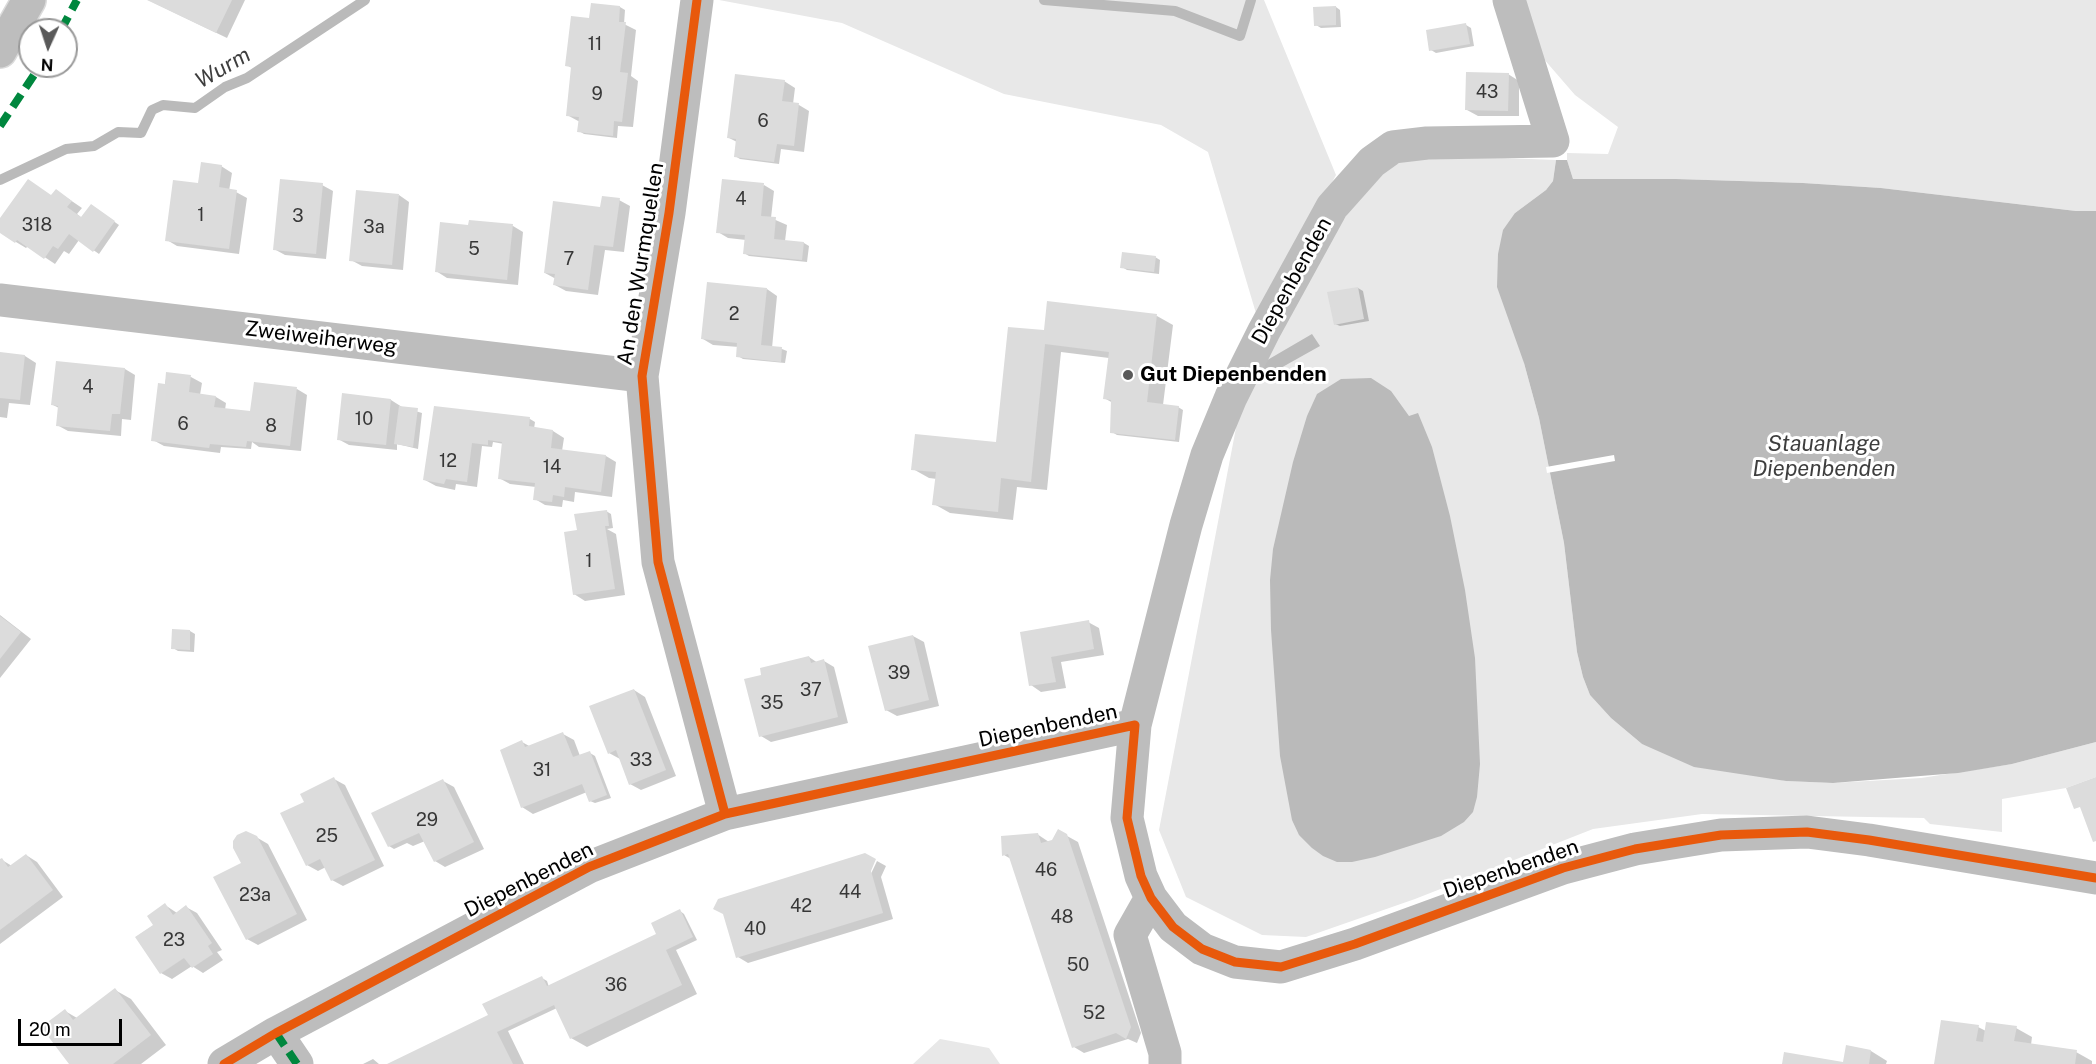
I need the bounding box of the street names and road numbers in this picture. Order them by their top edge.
street label: An den Wurmquellen [613,161,669,367]
street label: Diepenbenden [1247,213,1337,349]
street label: Zweiweiherweg [243,316,399,360]
street label: Diepenbenden [976,699,1120,753]
street label: Diepenbenden [1440,834,1582,904]
street label: Diepenbenden [460,837,598,923]

